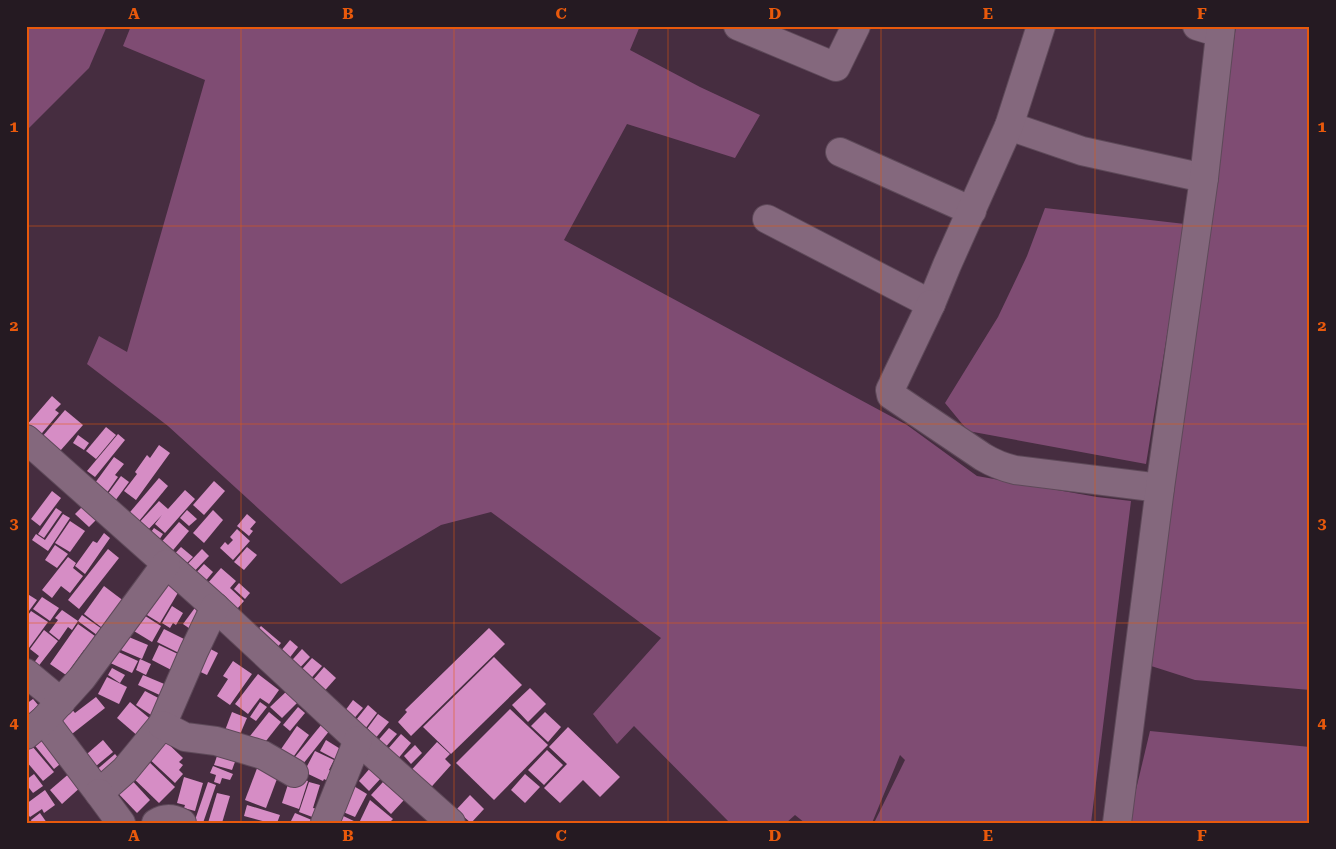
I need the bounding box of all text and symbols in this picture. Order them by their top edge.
text: A [128,4,140,23]
text: B [342,4,354,23]
text: C [555,4,567,23]
text: D [769,4,782,23]
text: E [983,4,993,23]
text: F [1197,4,1207,23]
text: 1 [10,117,19,136]
text: 1 [1318,117,1327,136]
text: 2 [10,316,19,335]
text: 2 [1318,316,1327,335]
text: 3 [10,514,19,533]
text: 3 [1318,514,1327,533]
text: 4 [10,713,19,732]
text: 4 [1318,713,1327,732]
text: A [128,826,140,845]
text: B [342,826,354,845]
text: C [555,826,567,845]
text: D [769,826,782,845]
text: E [983,826,993,845]
text: F [1197,826,1207,845]

